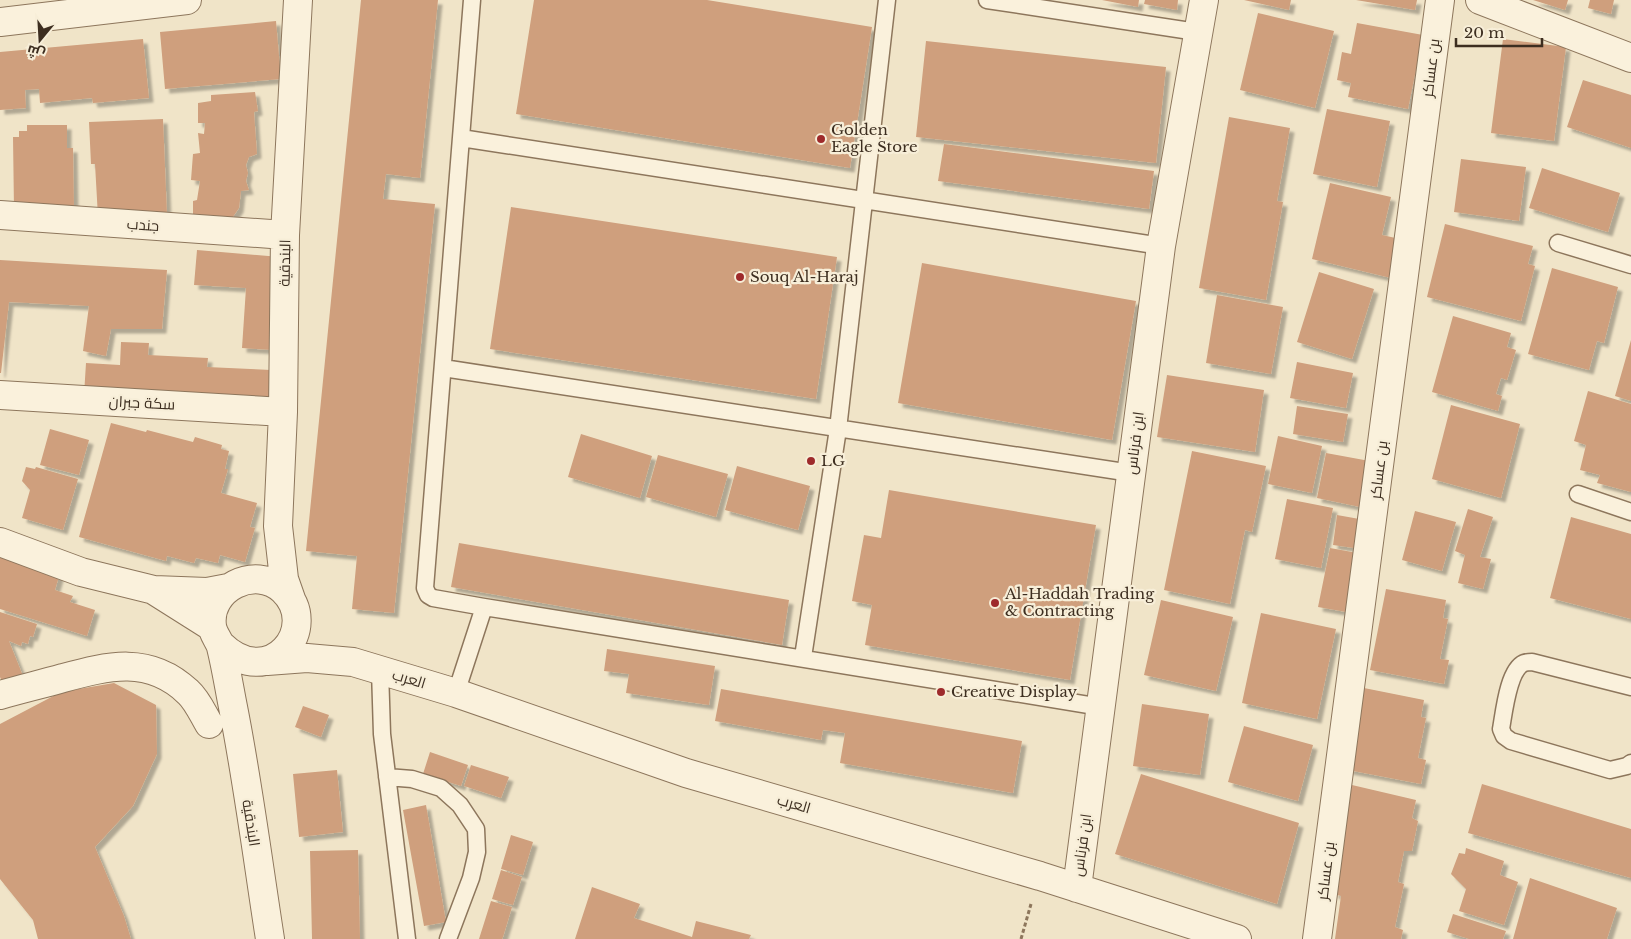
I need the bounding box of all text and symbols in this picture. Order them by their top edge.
north arrow [15,15,65,65]
scale bar [1456,15,1542,47]
text: 20 m [1464,23,1504,42]
street label: بن عساكر [1417,38,1445,99]
text: ش [25,41,47,64]
place label: Golden Eagle Store [831,120,918,156]
marker: Golden Eagle Store [815,133,827,145]
street label: جندب [126,214,160,235]
street label: البندقية [275,239,294,287]
place label: Souq Al-Haraj [750,267,858,286]
marker: Souq Al-Haraj [734,271,746,283]
street label: سكة جبران [108,391,176,415]
street label: ابن فرناس [1121,411,1149,475]
street label: بن عساكر [1365,440,1393,501]
place label: LG [821,451,845,470]
marker: LG [805,455,817,467]
place label: Al-Haddah Trading & Contracting [1004,584,1155,620]
marker: Al-Haddah Trading & Contracting [989,597,1001,609]
street label: العرب [390,664,428,693]
place label: Creative Display [951,682,1078,701]
marker: Creative Display [935,686,947,698]
street label: العرب [775,790,813,817]
street label: البندقية [238,798,265,848]
street label: ابن فرناس [1068,812,1096,878]
street label: بن عساكر [1312,841,1340,902]

